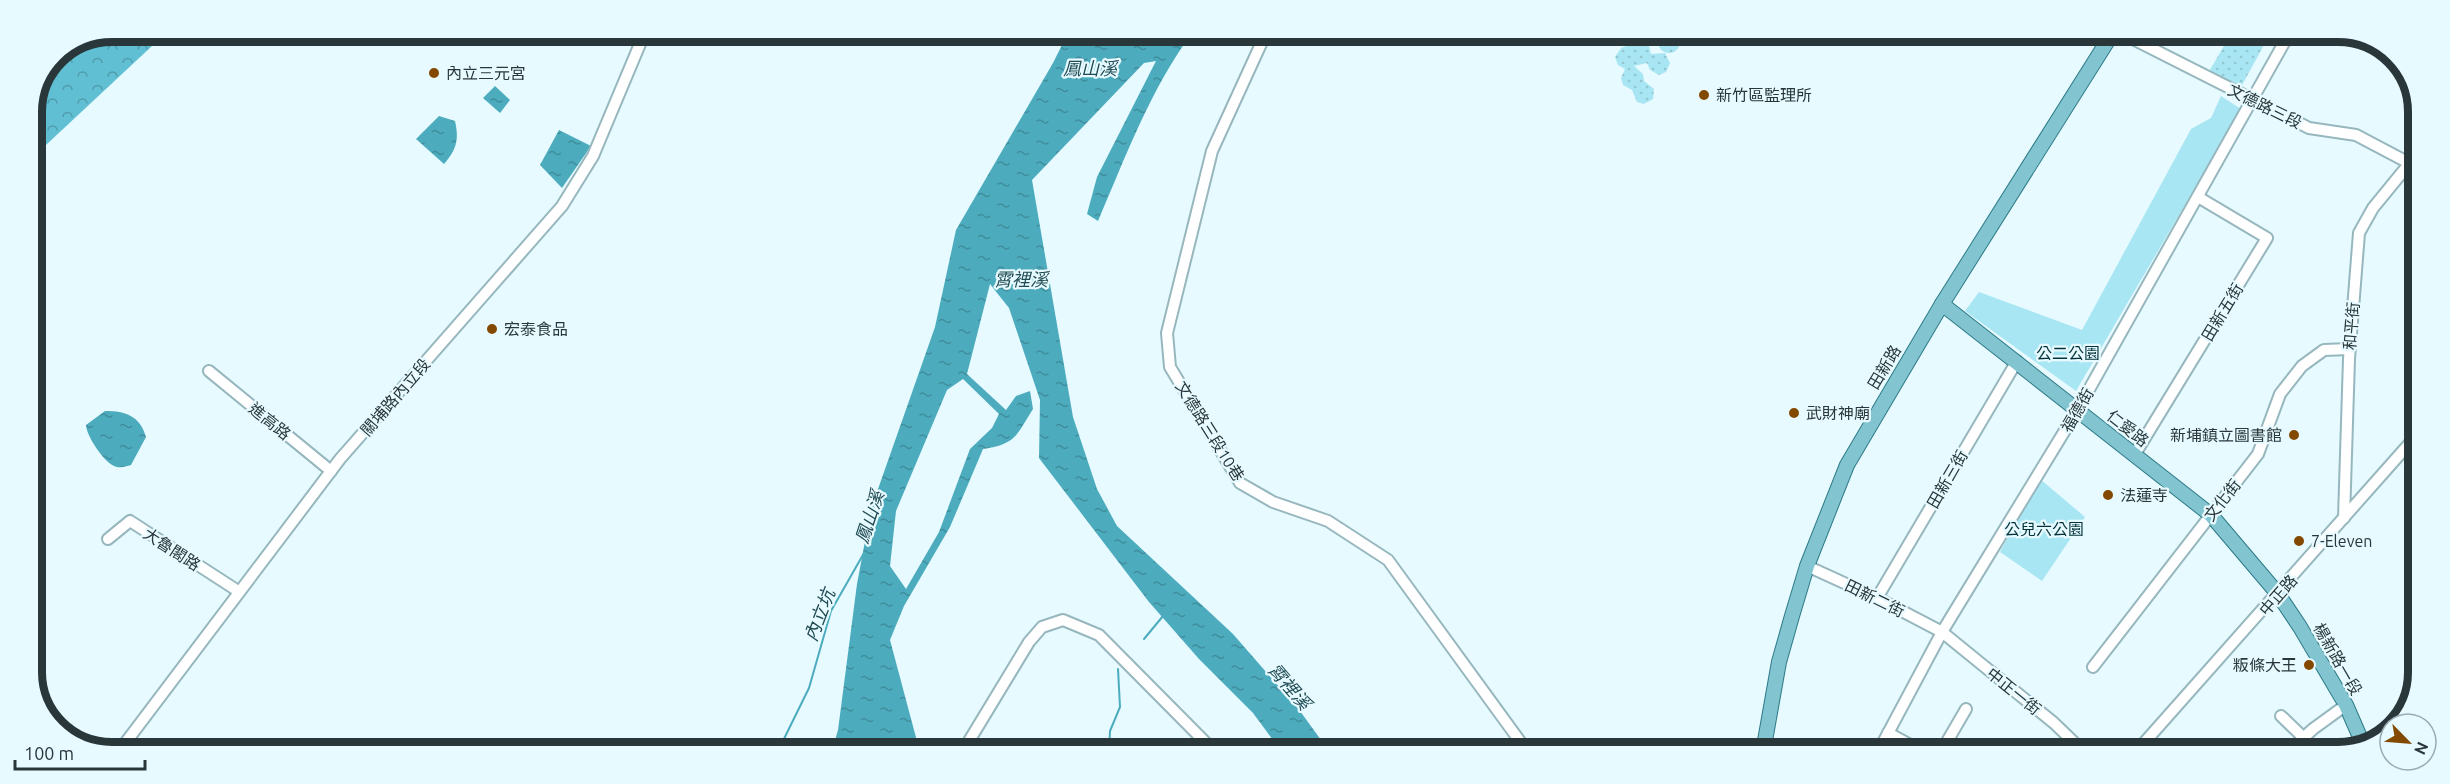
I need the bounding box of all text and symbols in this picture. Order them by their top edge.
water label: 鳳山溪 [1063,58,1120,78]
place label: 內立三元宮 [446,64,526,82]
marker: 內立三元宮 [427,66,441,80]
street label: 文德路三段 [2225,80,2305,132]
place label: 新竹區監理所 [1716,86,1812,104]
marker: 新竹區監理所 [1697,88,1711,102]
water label: 霄裡溪 [994,269,1051,289]
street label: 田新五街 [2198,280,2246,344]
street label: 和平街 [2340,301,2362,351]
place label: 宏泰食品 [504,320,568,338]
marker: 宏泰食品 [485,322,499,336]
street label: 田新路 [1864,342,1904,392]
park label: 公二公園 [2036,344,2100,362]
street label: 關埔路內立段 [357,355,433,439]
street label: 文德路三段10巷 [1172,378,1248,484]
street label: 福德街 [2057,385,2097,435]
street label: 進高路 [246,399,294,443]
place label: 武財神廟 [1806,404,1870,422]
marker: 武財神廟 [1787,406,1801,420]
street label: 仁愛路 [2104,406,2152,450]
place label: 新埔鎮立圖書館 [2170,426,2282,444]
marker: 新埔鎮立圖書館 [2287,428,2301,442]
street label: 田新三街 [1923,447,1971,511]
street label: 文化街 [2200,476,2244,524]
water label: 鳳山溪 [851,485,888,546]
place label: 法蓮寺 [2120,486,2168,504]
marker: 法蓮寺 [2101,488,2115,502]
park label: 公兒六公園 [2004,520,2084,538]
street label: 大魯閣路 [140,524,204,574]
place label: 7-Eleven [2311,532,2372,550]
marker: 7-Eleven [2292,534,2306,548]
street label: 中正路 [2255,571,2301,619]
street label: 田新二街 [1842,576,1908,620]
water label: 內立坑 [800,583,839,644]
street label: 楊新路一段 [2310,620,2366,698]
place label: 粄條大王 [2233,656,2297,674]
marker: 粄條大王 [2302,658,2316,672]
water label: 霄裡溪 [1265,659,1317,715]
street label: 中正一街 [1983,664,2045,718]
north arrow [2378,712,2438,772]
scale bar [15,733,146,771]
text: N [2411,739,2432,758]
text: 100 m [24,743,74,763]

